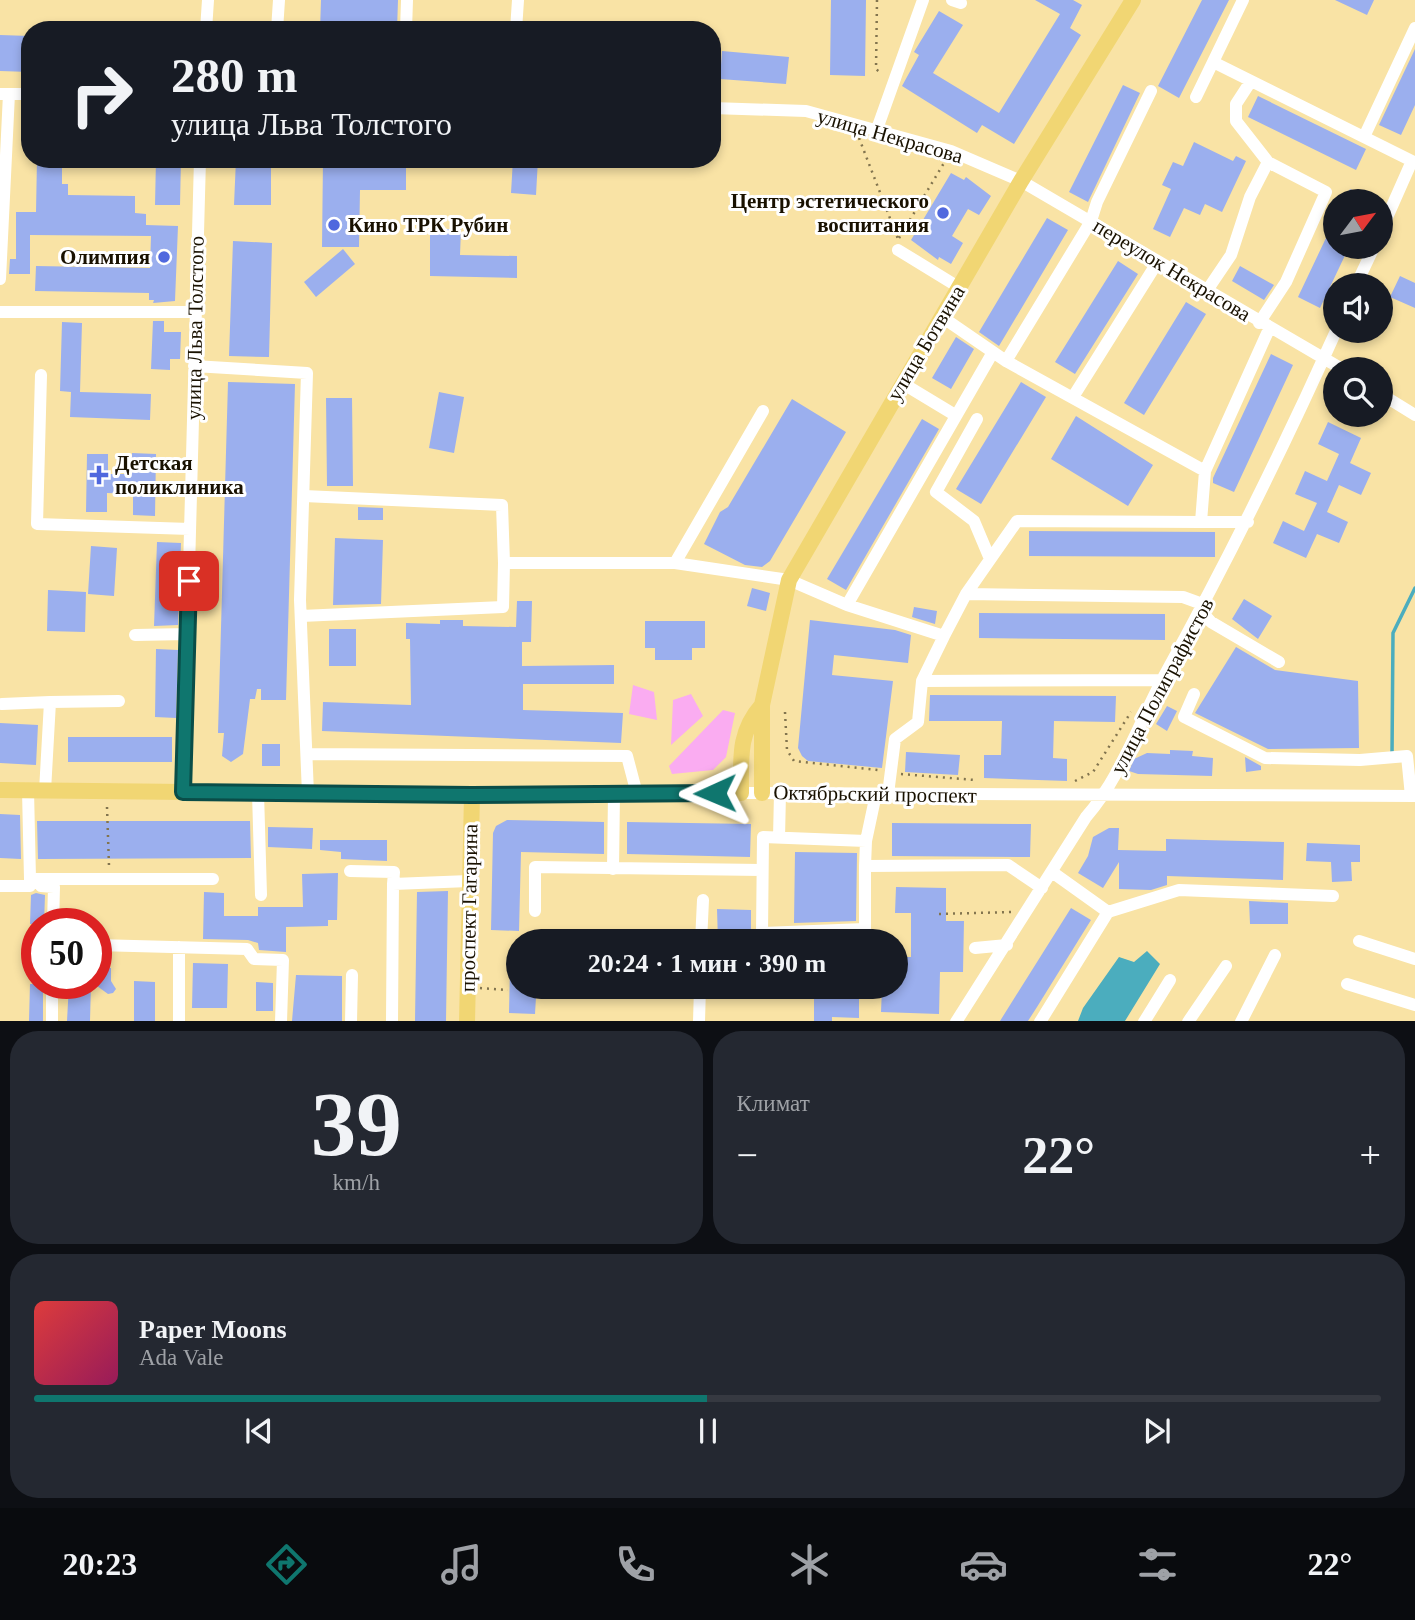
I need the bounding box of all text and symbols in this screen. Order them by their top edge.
text: 280 m [171,48,298,103]
icon: right [56,49,147,140]
street label: улица Некрасова [814,104,966,168]
text: улица Льва Толстого [171,106,452,142]
place label: Центр эстетического воспитания [731,189,929,237]
north arrow [1323,189,1393,259]
map controls [1323,189,1393,427]
marker: Центр эстетического воспитания [935,205,951,221]
place label: Кино ТРК Рубин [348,213,508,237]
street label: переулок Некрасова [1089,214,1256,327]
marker: Кино ТРК Рубин [326,217,342,233]
street label: улица Льва Толстого [181,236,209,420]
place label: Олимпия [60,245,150,269]
marker: Олимпия [156,249,172,265]
button: sound [1323,273,1393,343]
street label: улица Ботвина [882,280,970,405]
button: search [1323,357,1393,427]
place label: Детская поликлиника [115,451,244,499]
marker: Детская поликлиника [89,465,109,485]
pin [159,551,219,611]
icon: arrive [170,562,208,600]
street label: улица Полиграфистов [1105,594,1219,778]
position arrow [678,756,752,830]
street label: Октябрьский проспект [773,780,977,808]
street label: проспект Гагарина [456,823,482,992]
speed limit sign: 50 [21,908,112,999]
text: 20:24 · 1 мин · 390 m [588,949,826,978]
text: 39 [311,1074,402,1175]
text: Климат [737,1091,810,1116]
text: 22° [1022,1127,1095,1184]
text: − [737,1134,758,1176]
text: + [1360,1134,1381,1176]
text: km/h [333,1170,380,1195]
text: Paper Moons [139,1315,287,1344]
text: Ada Vale [139,1345,224,1370]
icon: previous [240,1412,278,1450]
icon: pause [689,1412,727,1450]
icon: next [1138,1412,1176,1450]
icon: directions [262,1540,311,1589]
icon: music [437,1540,486,1589]
icon: phone [611,1540,660,1589]
icon: climate [785,1540,834,1589]
icon: car [959,1540,1008,1589]
icon: filters [1133,1540,1182,1589]
text: 20:23 [63,1546,137,1582]
text: 22° [1308,1546,1352,1582]

